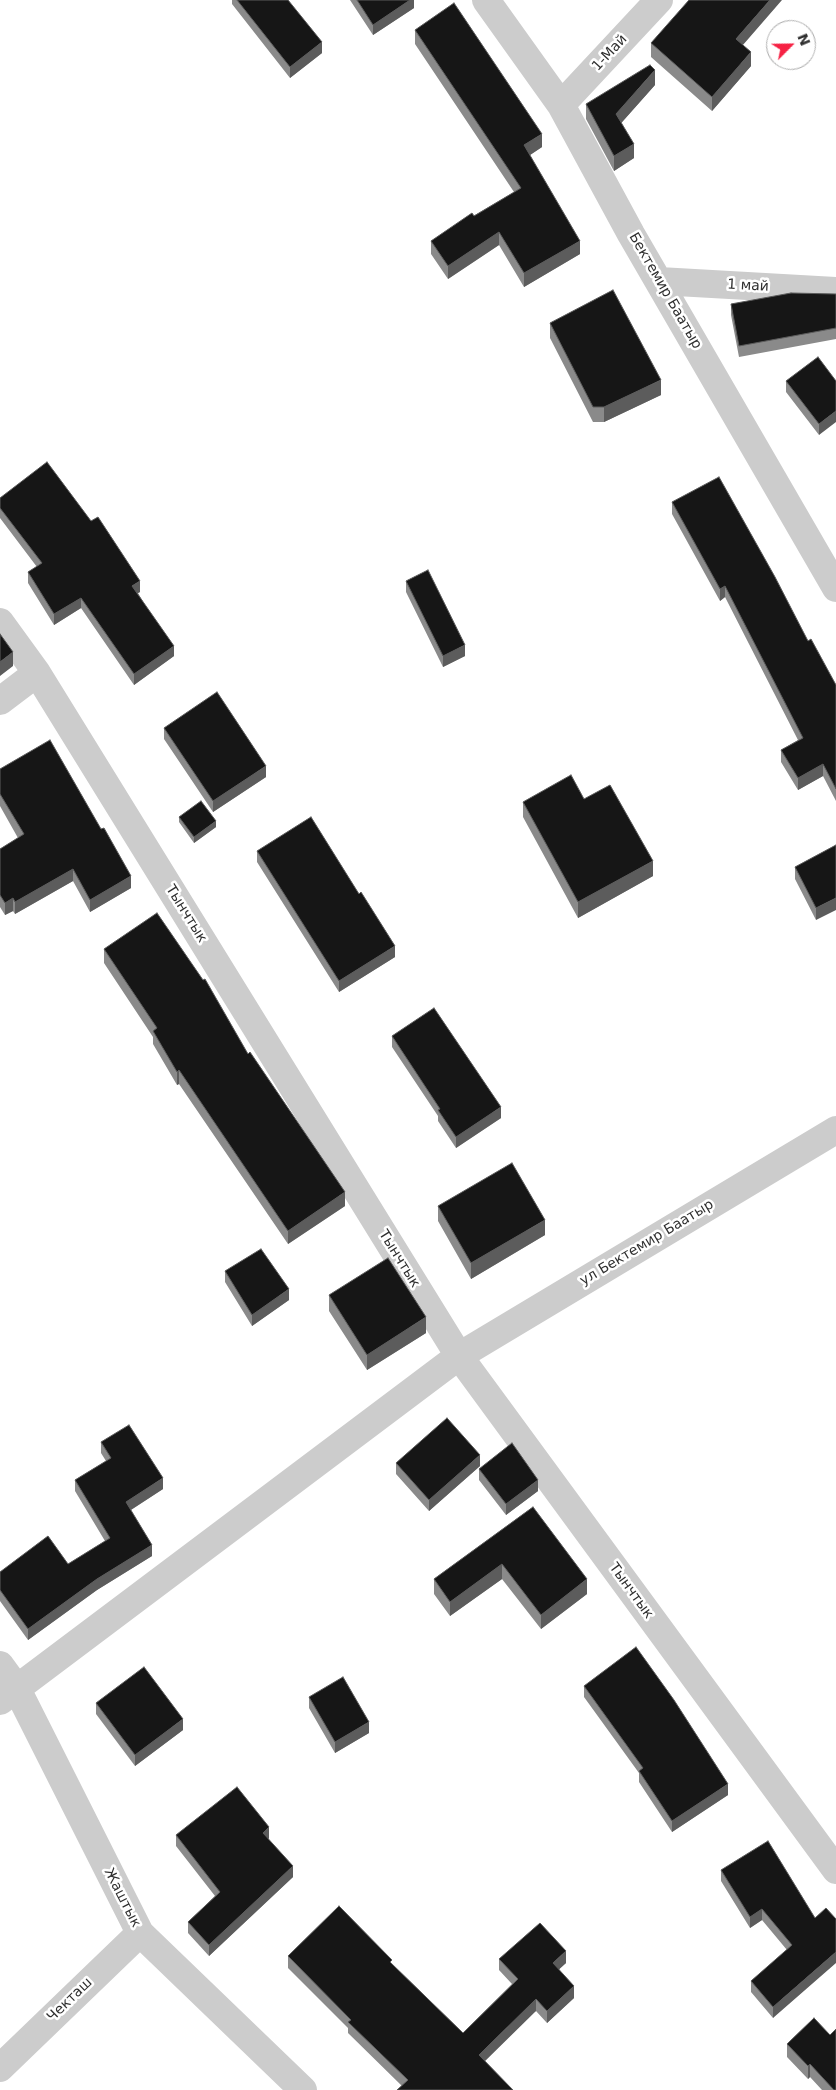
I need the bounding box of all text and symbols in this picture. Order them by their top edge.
north arrow [766,20,816,70]
street label: 1-Май [589,31,631,75]
text: N [794,31,814,48]
street label: Бектемир Баатыр [625,230,705,352]
street label: 1 май [727,277,769,295]
street label: Тынчтык [162,882,210,946]
street label: ул Бектемир Баатыр [577,1196,717,1290]
street label: Тынчтык [375,1227,423,1291]
street label: Тынчтык [605,1560,657,1622]
street label: Жаштык [100,1866,144,1930]
street label: Чекташ [44,1974,96,2026]

